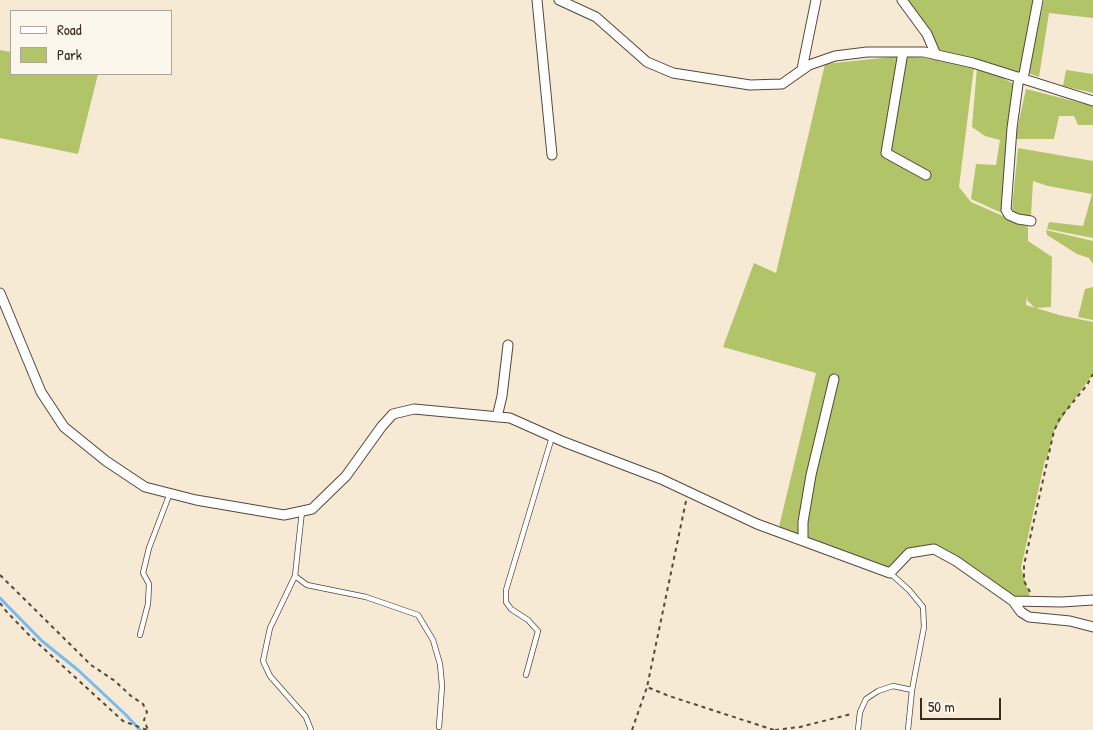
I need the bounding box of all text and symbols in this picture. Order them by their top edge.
legend [10,10,172,75]
text: Road [57,19,82,40]
text: Park [57,44,82,65]
scale bar [923,688,1004,720]
text: 50 m [928,696,955,717]

